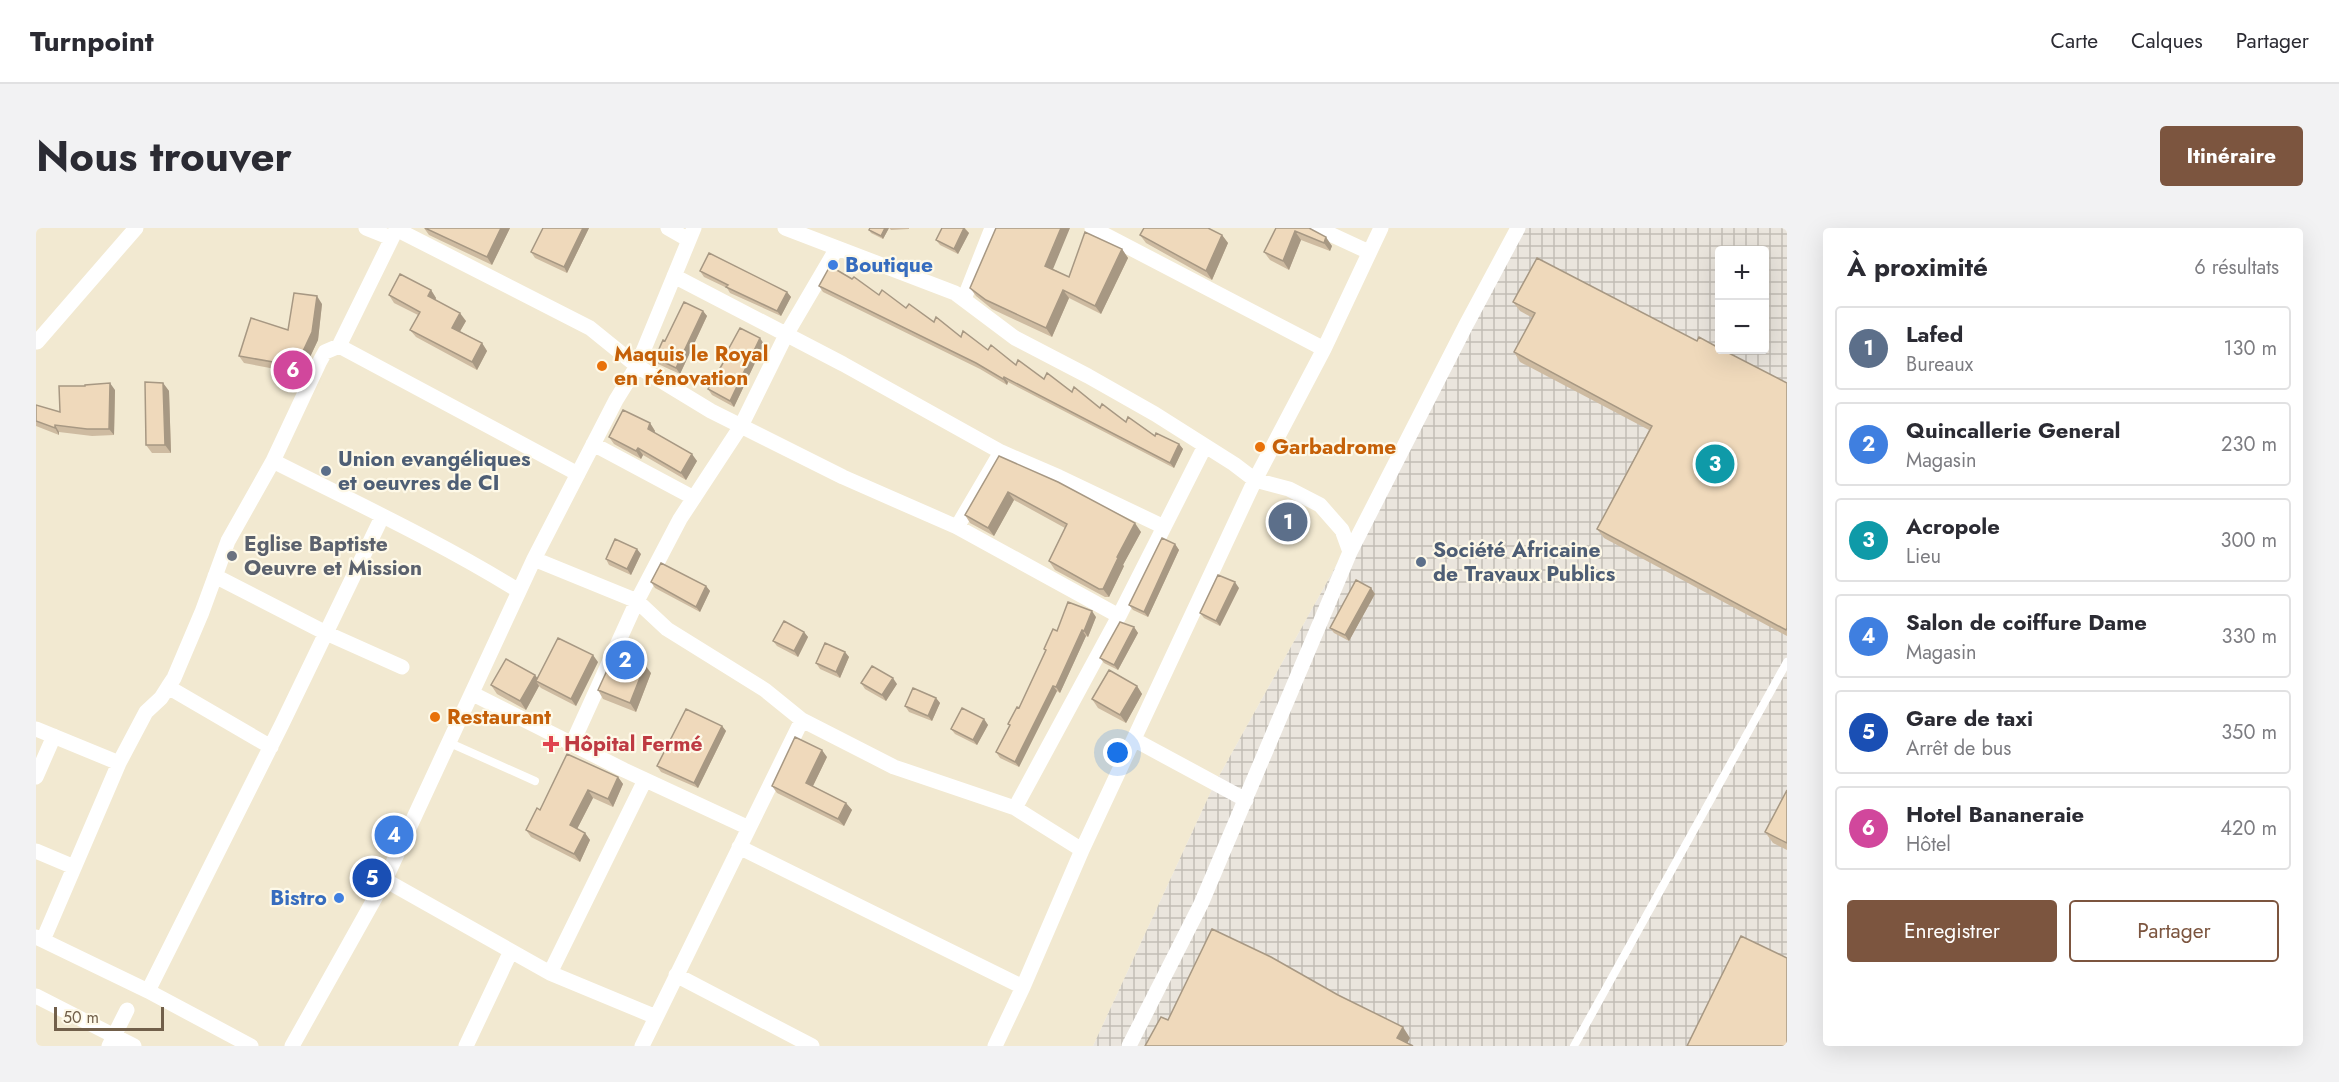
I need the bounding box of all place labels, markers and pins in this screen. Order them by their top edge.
place label: Boutique [845,250,933,280]
marker: Boutique [826,258,840,272]
place label: Maquis le Royal en rénovation [614,339,768,393]
pin: 6 [274,348,312,392]
marker: Maquis le Royal en rénovation [595,359,609,373]
place label: Garbadrome [1272,432,1396,462]
marker: Garbadrome [1253,440,1267,454]
pin: 3 [1696,442,1734,486]
place label: Union evangéliques et oeuvres de CI [338,444,531,498]
marker: Union evangéliques et oeuvres de CI [319,464,333,478]
pin: 1 [1268,500,1308,544]
place label: Eglise Baptiste Oeuvre et Mission [244,529,422,583]
place label: Société Africaine de Travaux Publics [1433,535,1616,589]
marker: Eglise Baptiste Oeuvre et Mission [225,549,239,563]
marker: Société Africaine de Travaux Publics [1414,555,1428,569]
pin: 2 [606,638,644,682]
place label: Restaurant [447,702,551,732]
marker: Restaurant [428,710,442,724]
place label: Hôpital Fermé [564,729,703,759]
marker: Hôpital Fermé [542,735,560,753]
pin: 4 [374,812,414,858]
pin: 5 [352,856,392,900]
place label: Bistro [270,883,327,913]
marker: Bistro [332,891,346,905]

